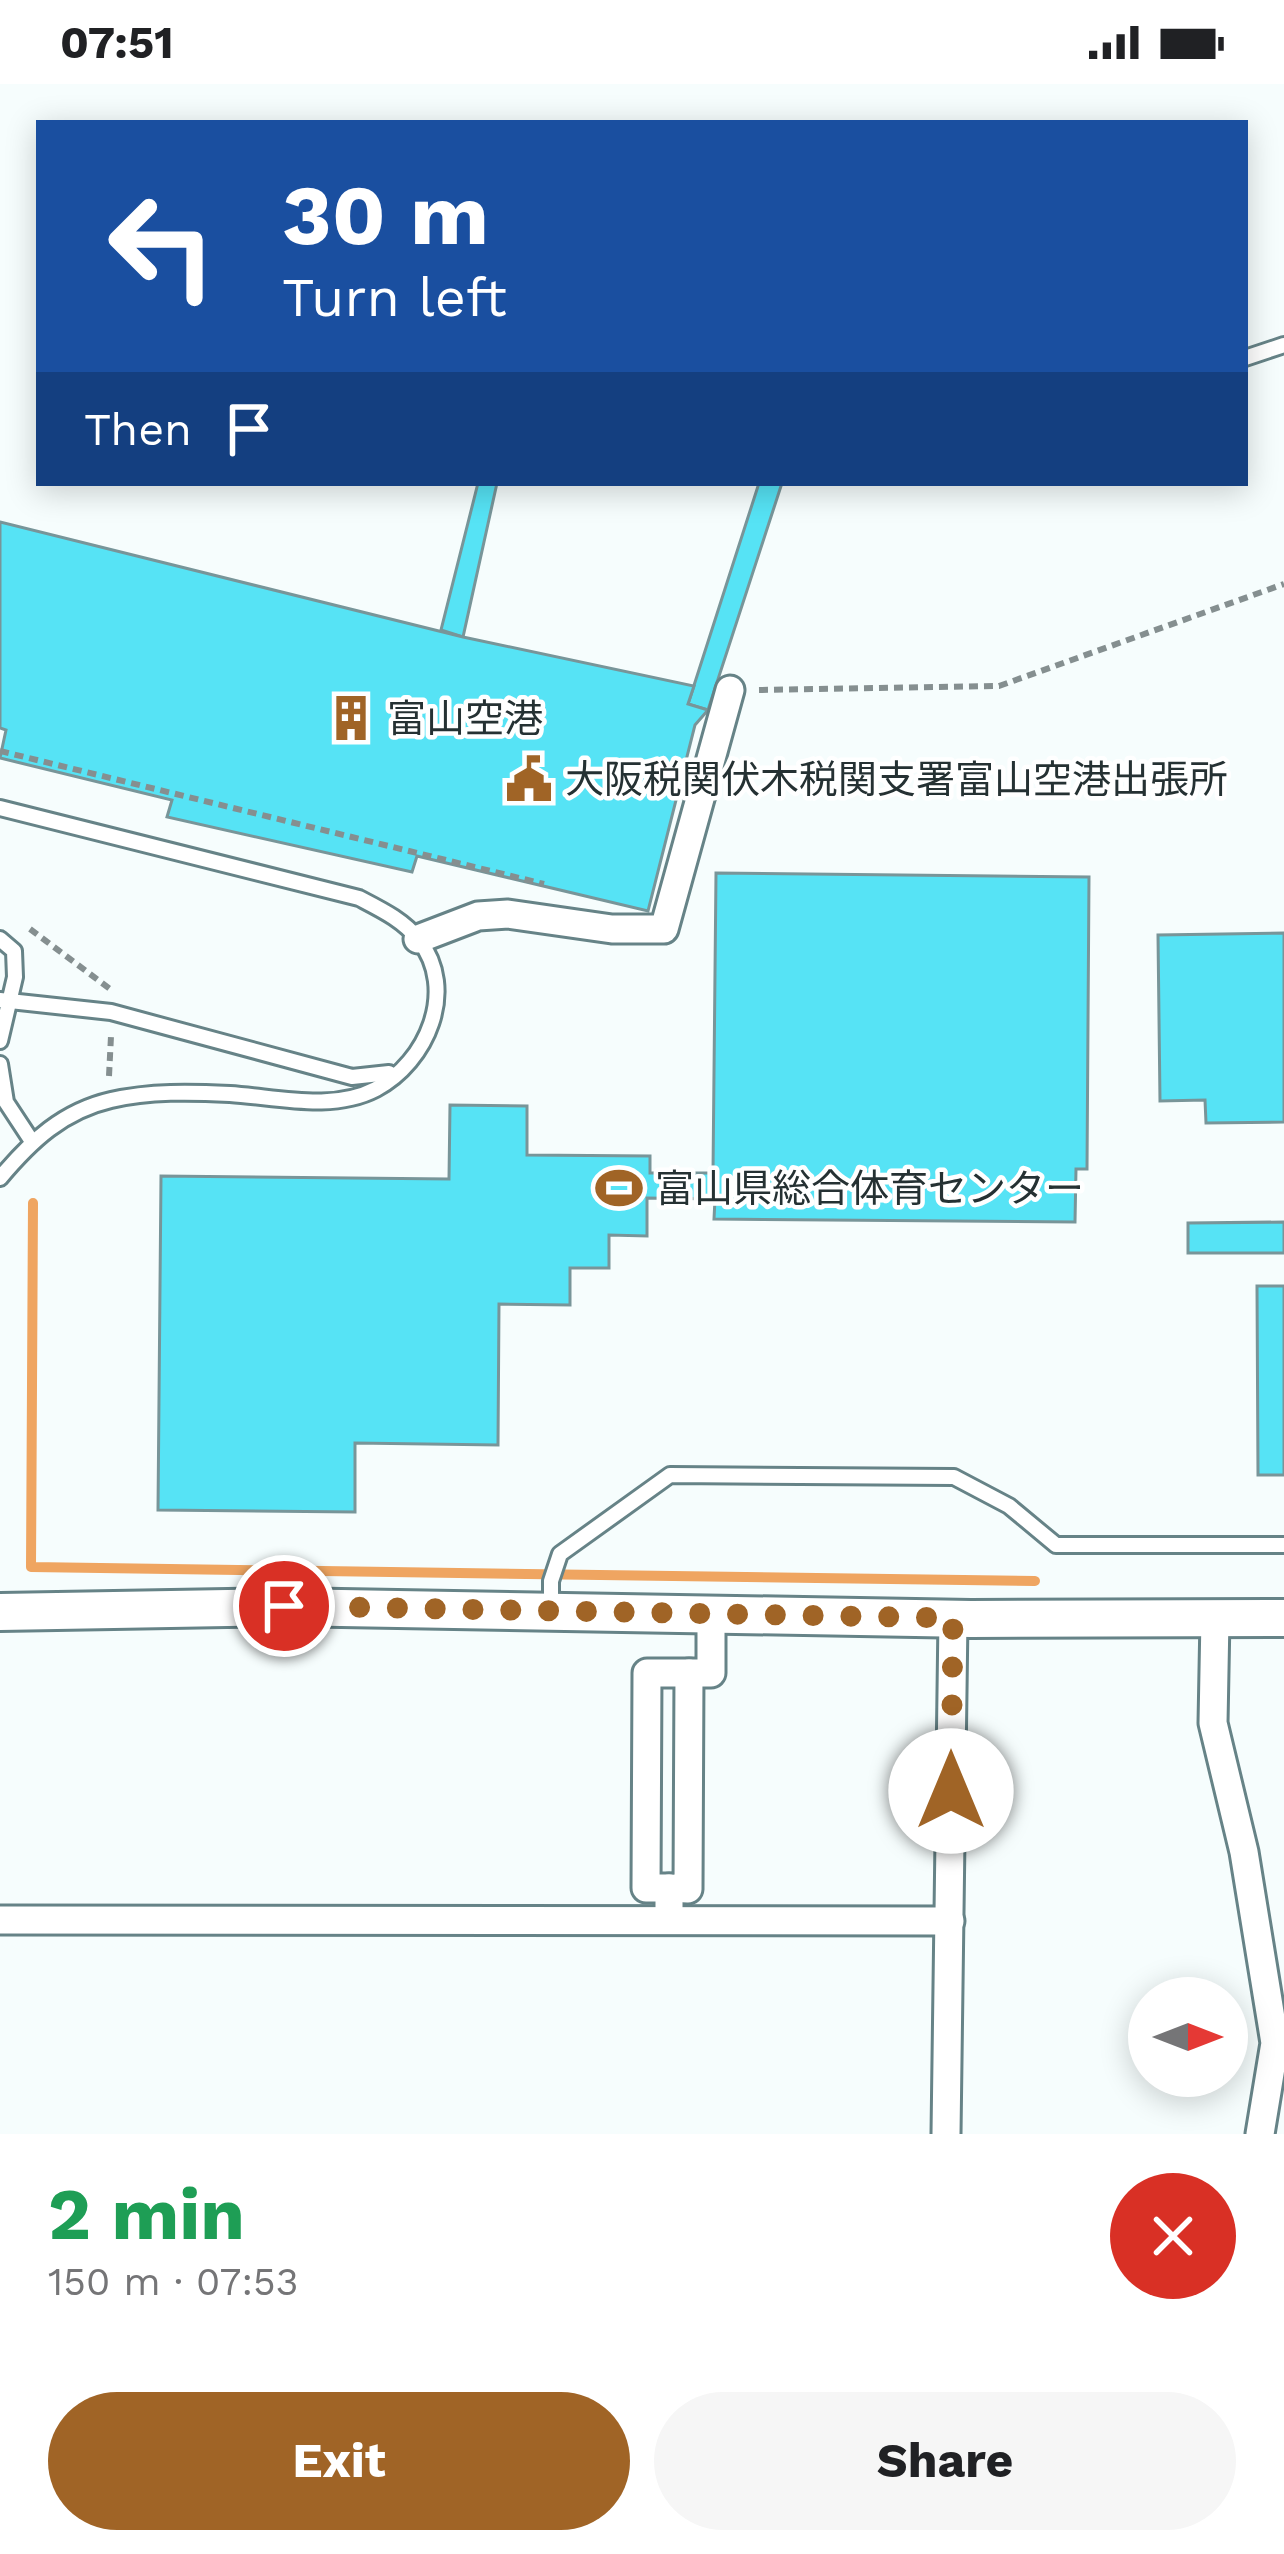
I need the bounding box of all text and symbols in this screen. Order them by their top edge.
text: 07:51 [60,16,174,69]
text: 30 m [282,166,489,264]
icon: left [84,168,240,324]
text: Turn left [282,266,507,329]
icon: arrive [216,396,282,462]
text: Then [84,403,192,456]
building icon: 富山空港 [326,693,376,743]
place label: 富山空港 [387,696,543,741]
public building icon: 大阪税関伏木税関支署富山空港出張所 [504,754,554,804]
place label: 大阪税関伏木税関支署富山空港出張所 [565,757,1228,802]
sports icon: 富山県総合体育センター [594,1163,644,1213]
place label: 富山県総合体育センター [655,1166,1084,1211]
pin [233,1555,335,1657]
icon: arrive [251,1573,317,1639]
position arrow [888,1728,1014,1854]
north arrow [1128,1977,1248,2097]
map controls [1128,1977,1248,2097]
text: 2 min [48,2172,245,2256]
button: close [1110,2173,1236,2299]
text: 150 m · 07:53 [48,2259,298,2304]
button: Exit [48,2392,630,2530]
button: Share [654,2392,1236,2530]

